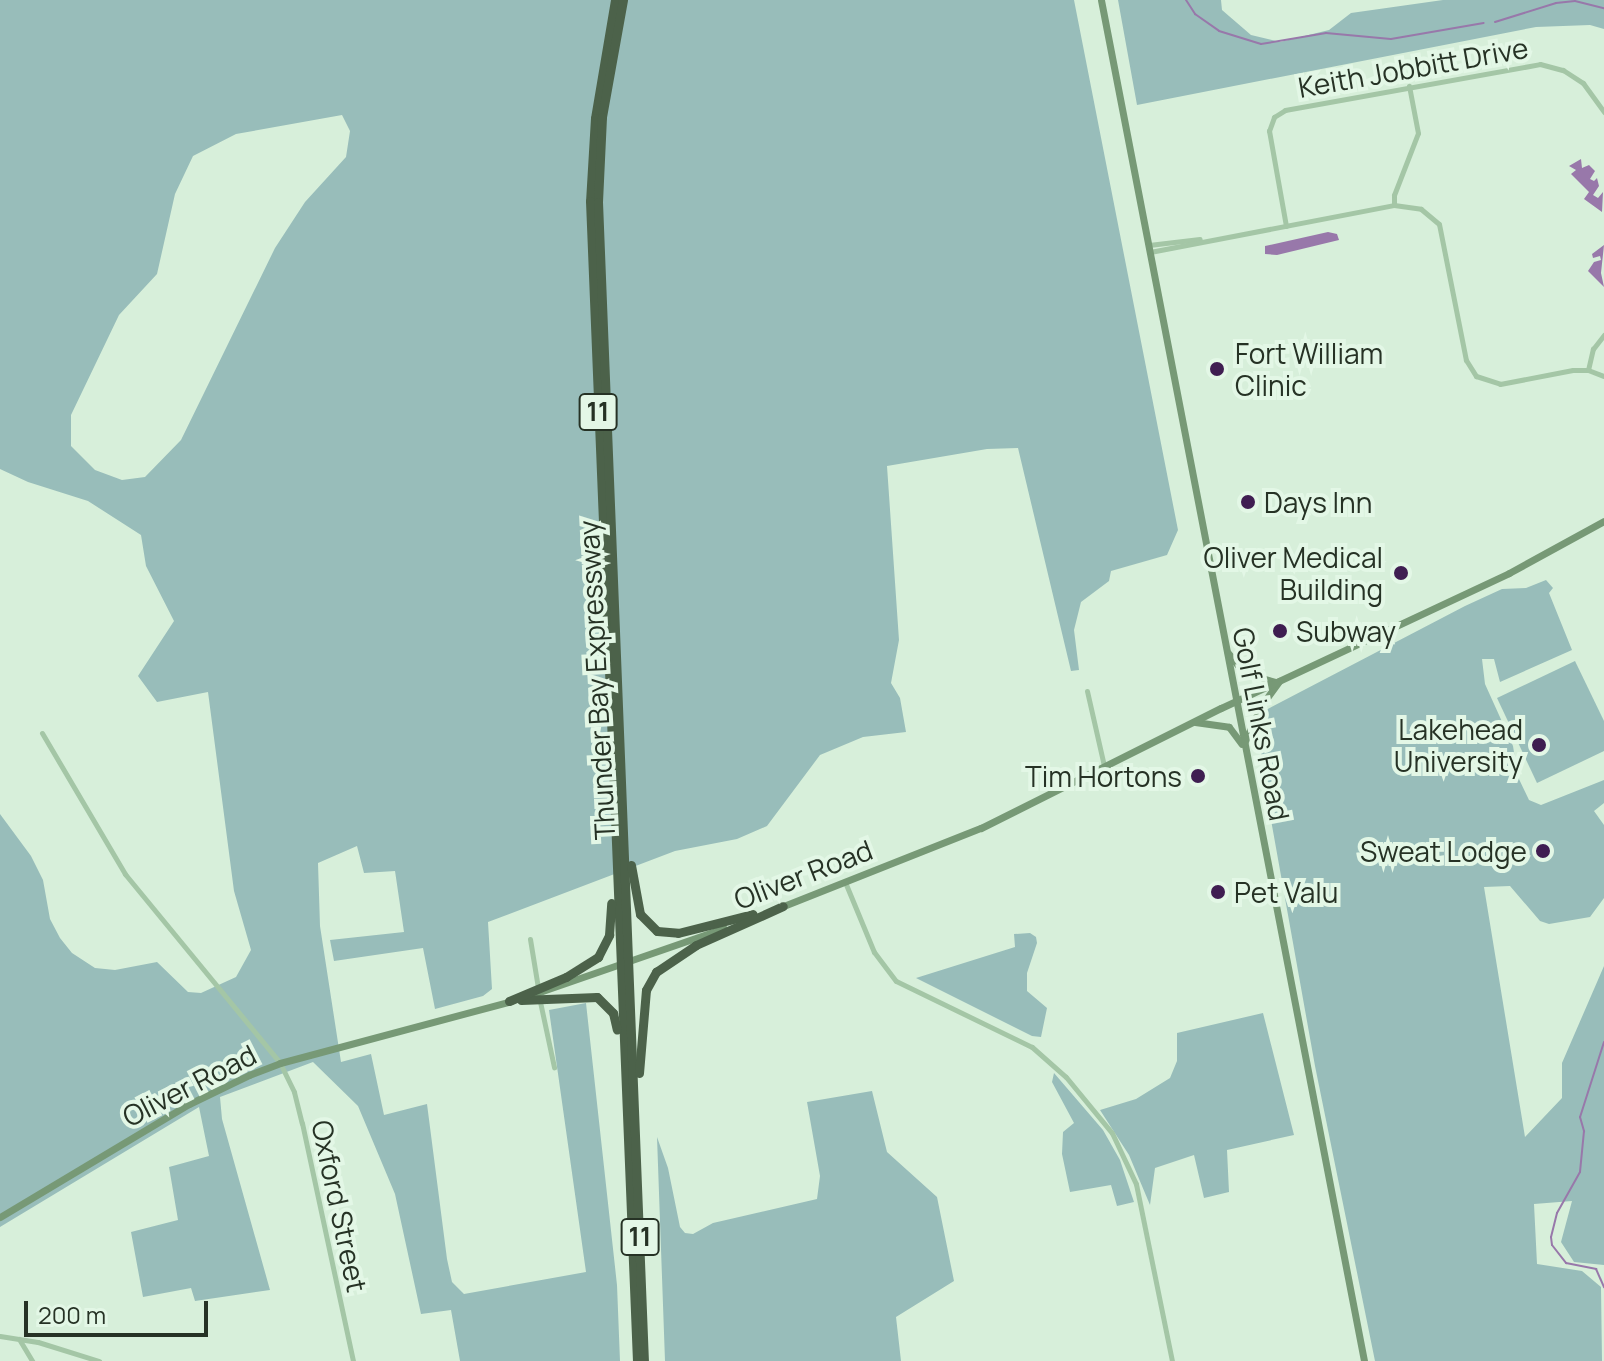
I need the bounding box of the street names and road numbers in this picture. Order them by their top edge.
street label: Keith Jobbitt Drive [1295,30,1531,104]
road number: 11 [578,390,618,434]
street label: Thunder Bay Expressway [571,519,621,841]
street label: Golf Links Road [1227,625,1297,823]
street label: Oliver Road [729,832,877,916]
street label: Oliver Road [117,1037,261,1133]
street label: Oxford Street [305,1117,375,1295]
road number: 11 [620,1215,660,1259]

